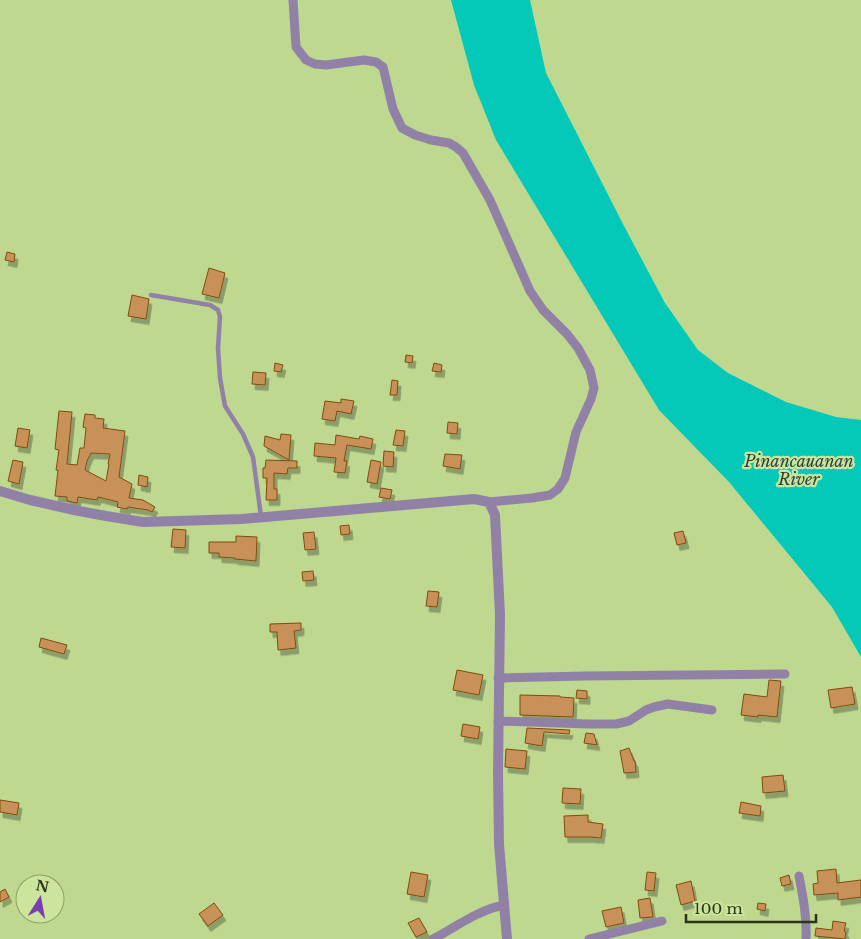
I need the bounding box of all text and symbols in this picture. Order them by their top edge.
water label: Pinancauanan River [743,451,854,489]
north arrow [15,874,65,924]
text: N [34,876,51,896]
scale bar [686,892,816,924]
text: 100 m [694,899,743,918]

